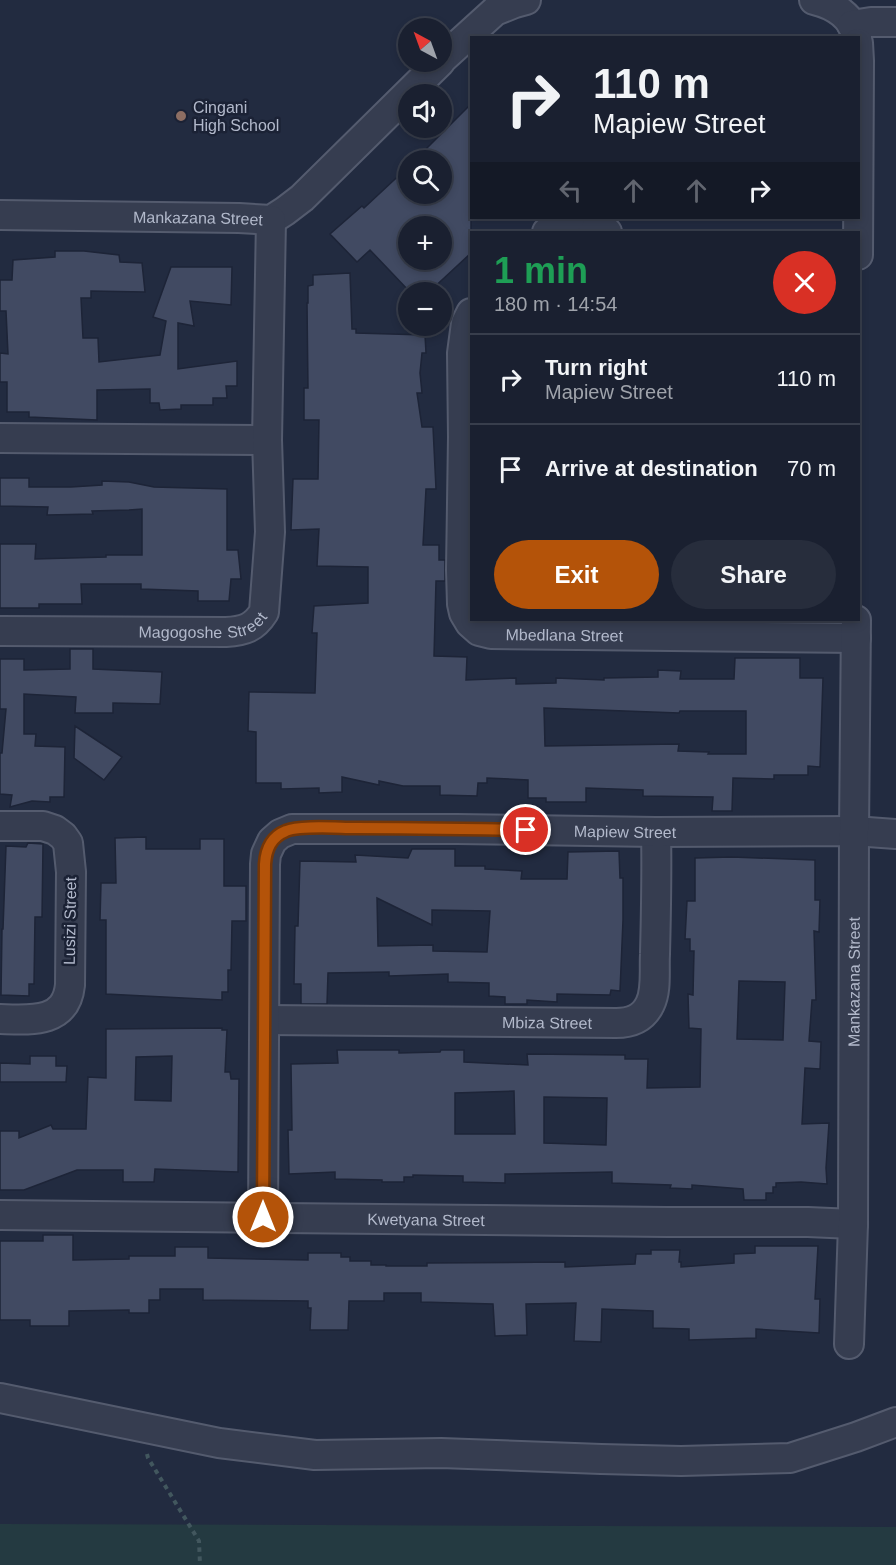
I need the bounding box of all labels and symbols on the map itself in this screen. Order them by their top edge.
north arrow [398,18,452,72]
place label: Cingani High School [193,99,279,134]
marker: Cingani High School [174,109,188,123]
street label: Mankazana Street [133,208,264,228]
street label: Magogoshe Street [139,608,270,641]
street label: Mbedlana Street [505,626,624,644]
pin [500,804,551,855]
street label: Mapiew Street [574,822,677,841]
street label: Lusizi Street [61,876,79,965]
street label: Mankazana Street [845,917,862,1047]
street label: Mbiza Street [502,1014,593,1031]
position arrow [231,1185,295,1249]
street label: Kwetyana Street [367,1210,485,1229]

